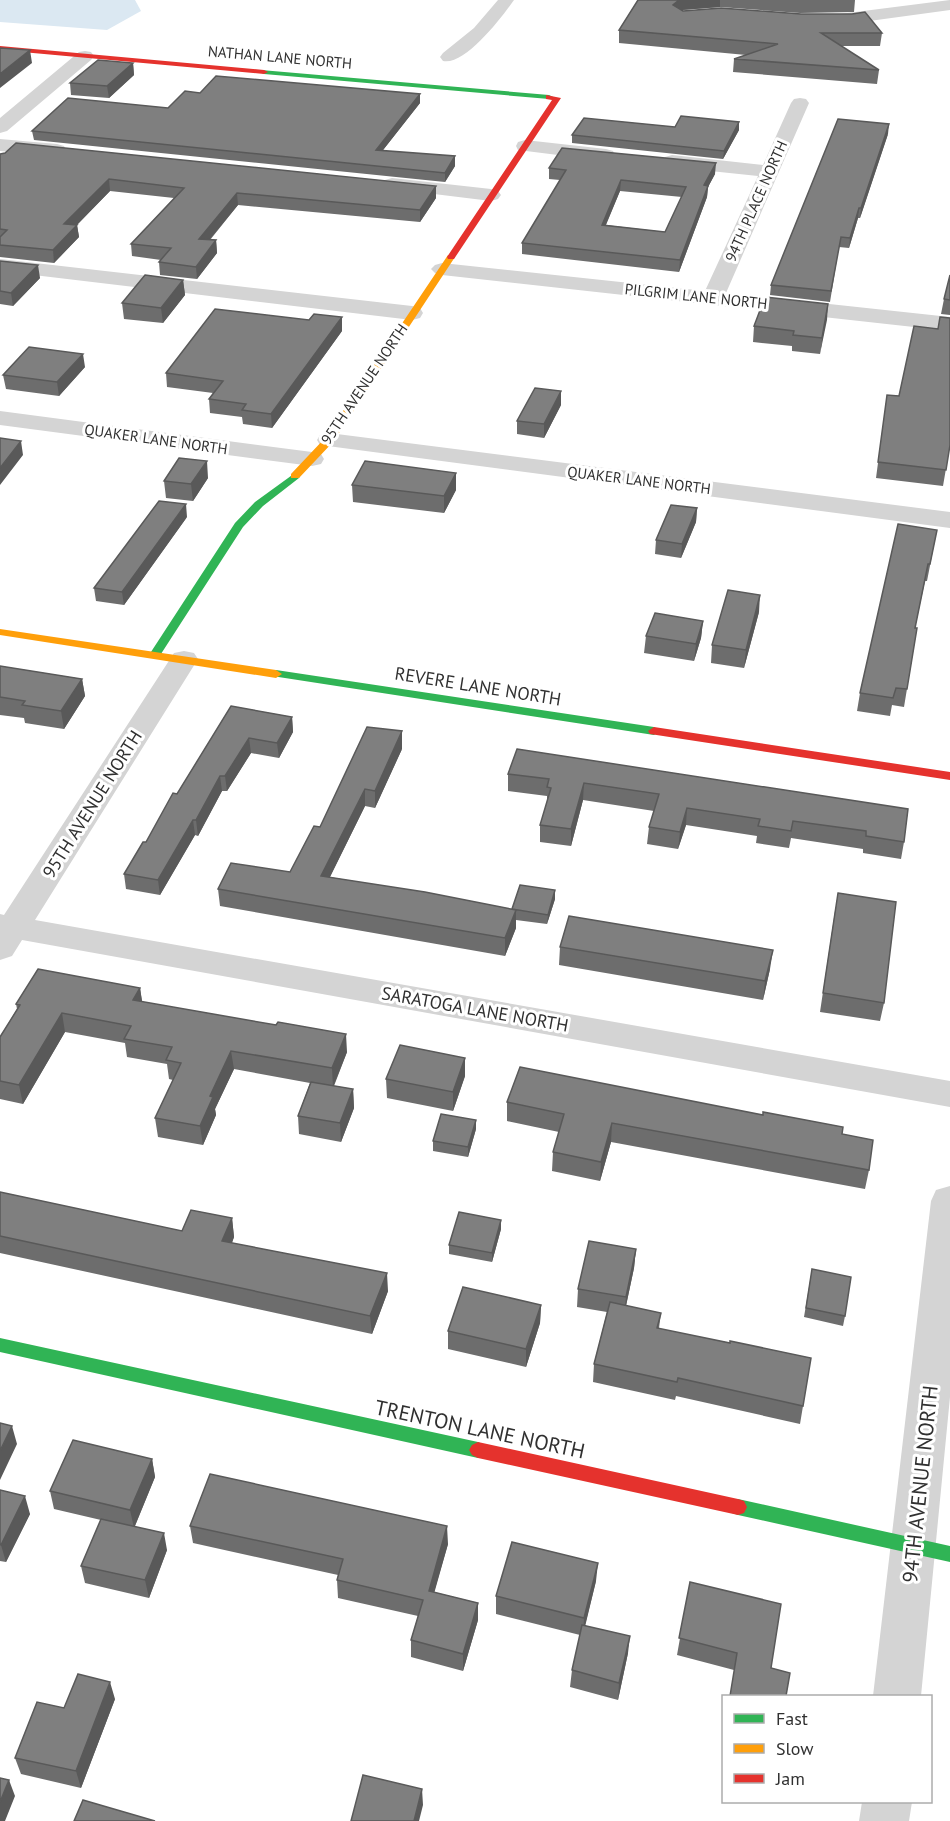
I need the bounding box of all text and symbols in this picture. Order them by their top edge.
street label: NATHAN LANE NORTH [207,41,353,73]
street label: 94TH PLACE NORTH [721,137,791,265]
street label: PILGRIM LANE NORTH [624,279,768,313]
street label: 95TH AVENUE NORTH [317,320,411,448]
street label: QUAKER LANE NORTH [83,420,229,458]
street label: QUAKER LANE NORTH [566,462,712,498]
street label: REVERE LANE NORTH [393,661,563,711]
street label: 95TH AVENUE NORTH [37,726,147,882]
street label: SARATOGA LANE NORTH [380,981,570,1037]
street label: 94TH AVENUE NORTH [896,1384,944,1584]
street label: TRENTON LANE NORTH [373,1394,587,1464]
legend [722,1695,932,1803]
text: Fast [776,1707,808,1730]
text: Slow [776,1737,814,1760]
text: Jam [775,1767,805,1790]

